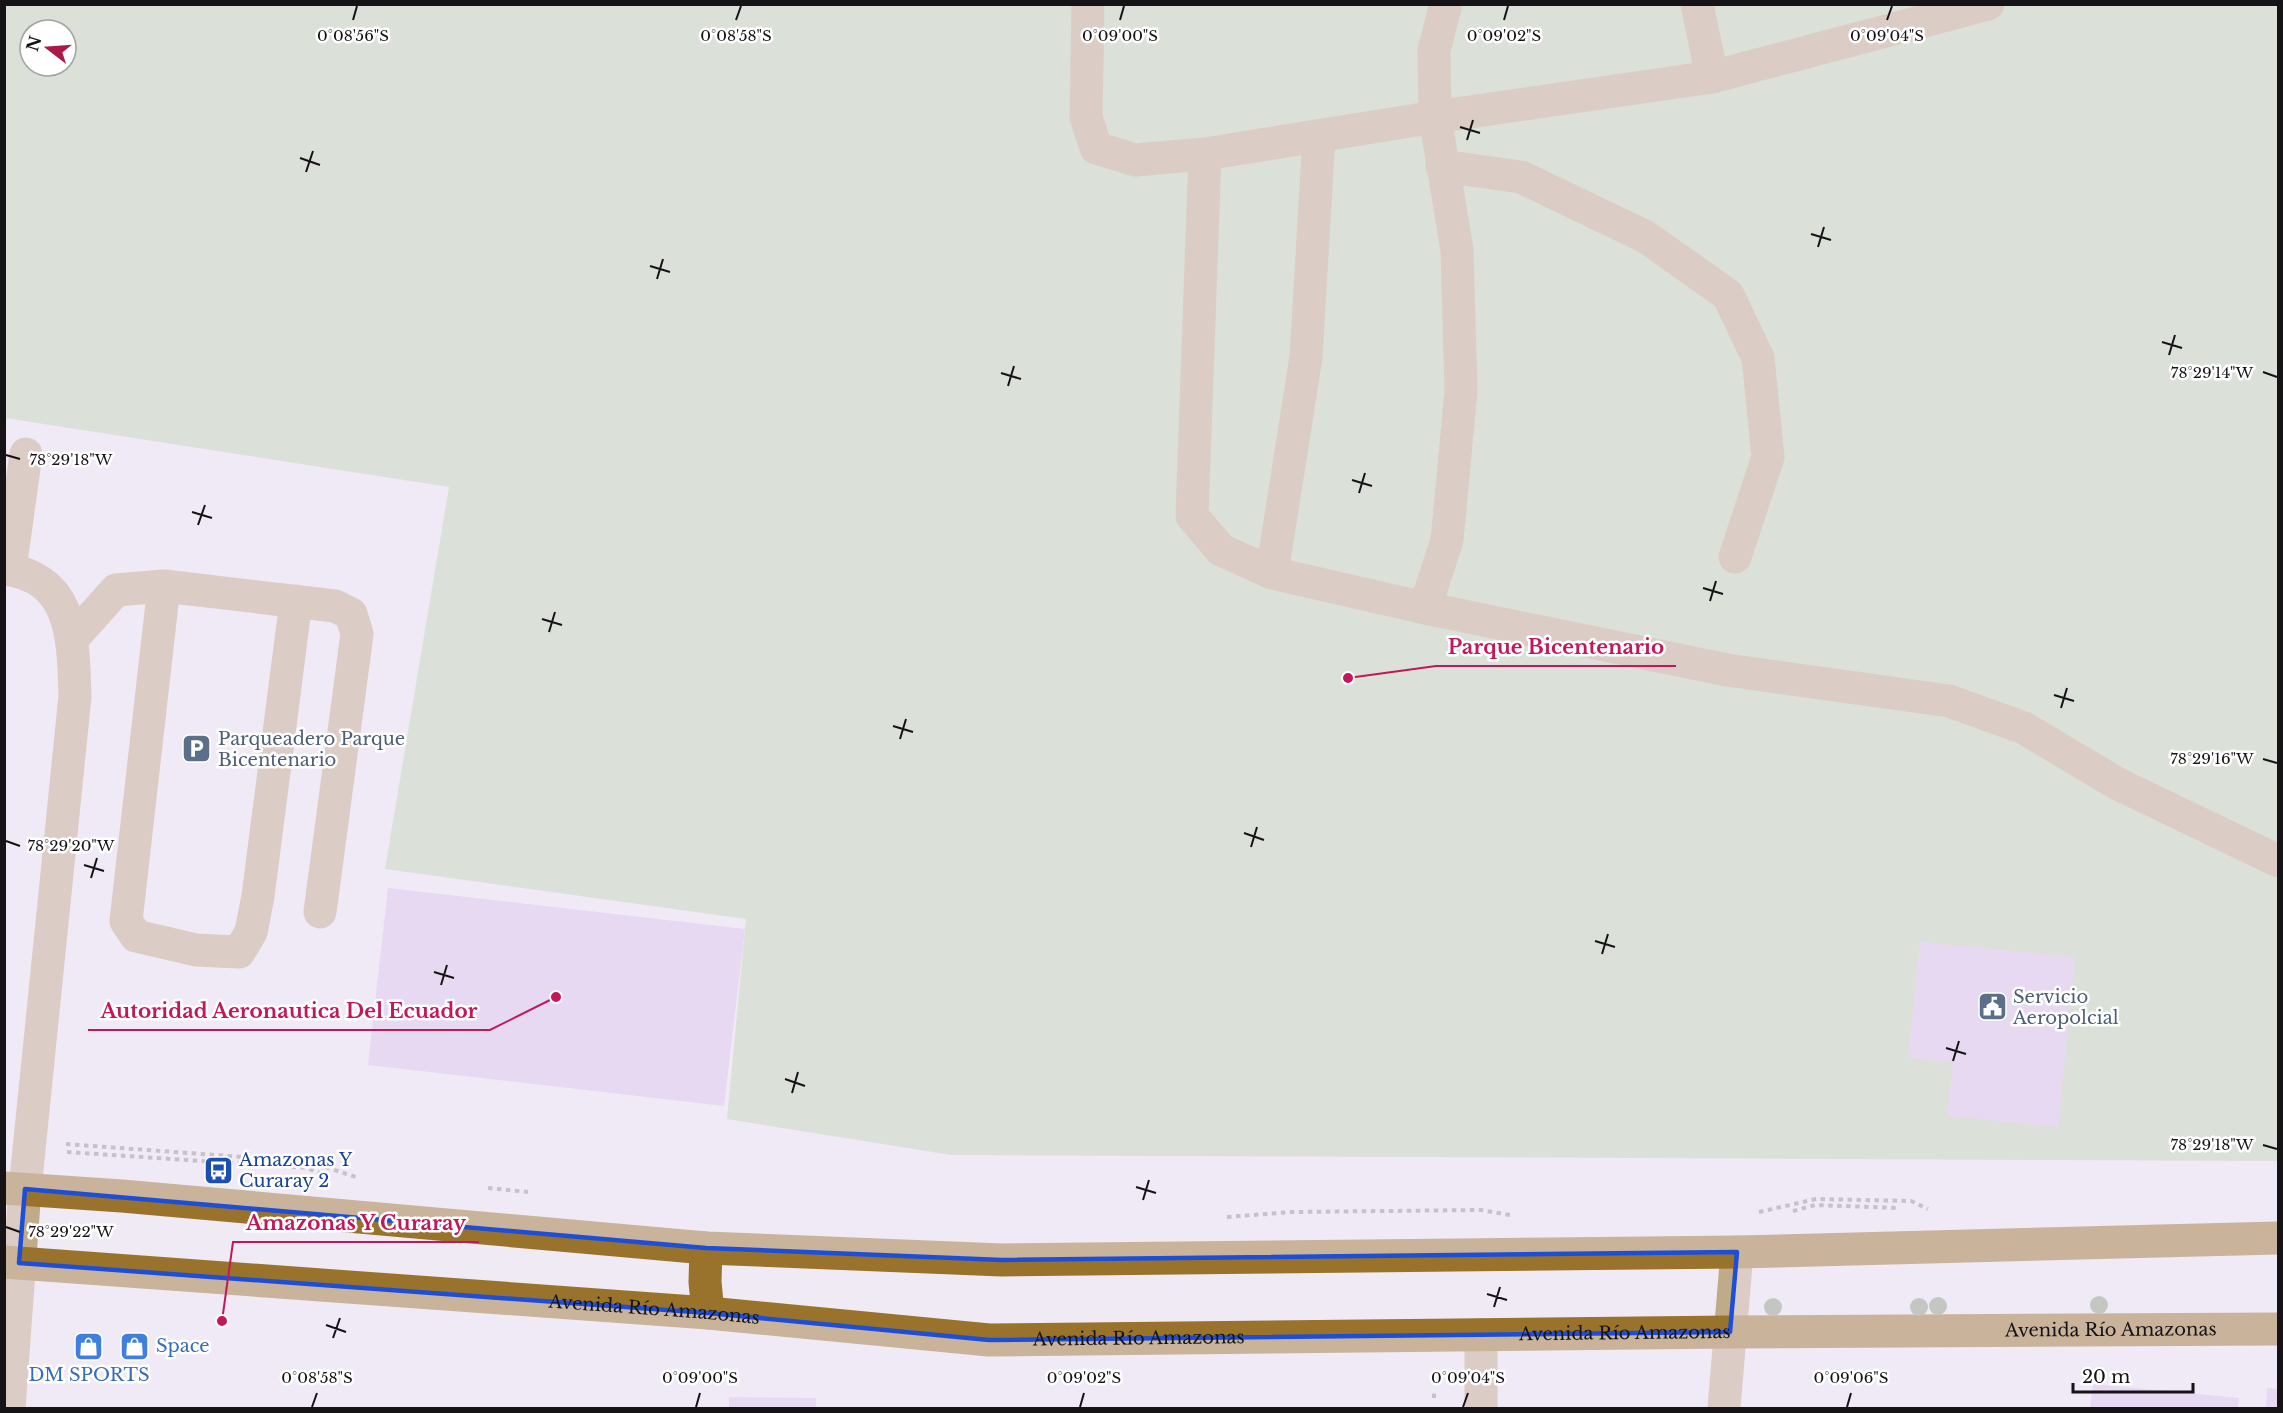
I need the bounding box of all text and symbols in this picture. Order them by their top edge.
north arrow [18,18,78,78]
text: 0°08'56"S [317,26,389,45]
text: 0°08'58"S [700,26,772,45]
text: 0°09'00"S [1082,26,1158,45]
text: 0°09'02"S [1467,26,1541,45]
text: 0°09'04"S [1850,26,1924,45]
text: N [22,33,45,54]
text: 78°29'14"W [2171,363,2253,382]
text: 78°29'18"W [30,450,113,469]
callout: Parque Bicentenario [1436,628,1676,666]
text: Parque Bicentenario [1448,635,1664,659]
place label: Parqueadero Parque Bicentenario [218,728,405,771]
parking icon: Parqueadero Parque Bicentenario [181,733,213,765]
text: 78°29'16"W [2170,749,2254,768]
text: 78°29'20"W [27,836,115,855]
place label: Servicio Aeropolcial [2012,986,2119,1029]
public building icon: Servicio Aeropolcial [1976,991,2008,1023]
callout: Autoridad Aeronautica Del Ecuador [88,992,490,1030]
text: Autoridad Aeronautica Del Ecuador [99,999,478,1023]
text: 78°29'18"W [2171,1135,2254,1154]
place label: Amazonas Y Curaray 2 [238,1149,353,1192]
bus stop icon: Amazonas Y Curaray 2 [202,1154,234,1186]
callout: Amazonas Y Curaray [233,1204,479,1242]
text: Amazonas Y Curaray [245,1211,467,1235]
text: 78°29'22"W [28,1222,114,1241]
street label: Avenida Río Amazonas [547,1290,761,1329]
street label: Avenida Río Amazonas [2004,1318,2217,1341]
street label: Avenida Río Amazonas [1518,1321,1731,1345]
street label: Avenida Río Amazonas [1032,1326,1245,1351]
shop icon: DM SPORTS [73,1330,105,1362]
shop icon: Space [119,1330,151,1362]
place label: Space [156,1335,210,1357]
scale bar [2073,1356,2193,1394]
place label: DM SPORTS [28,1364,150,1386]
text: 20 m [2082,1366,2130,1388]
text: 0°08'58"S [281,1368,353,1387]
text: 0°09'00"S [662,1368,738,1387]
text: 0°09'02"S [1047,1368,1121,1387]
text: 0°09'04"S [1431,1368,1505,1387]
text: 0°09'06"S [1813,1368,1889,1387]

